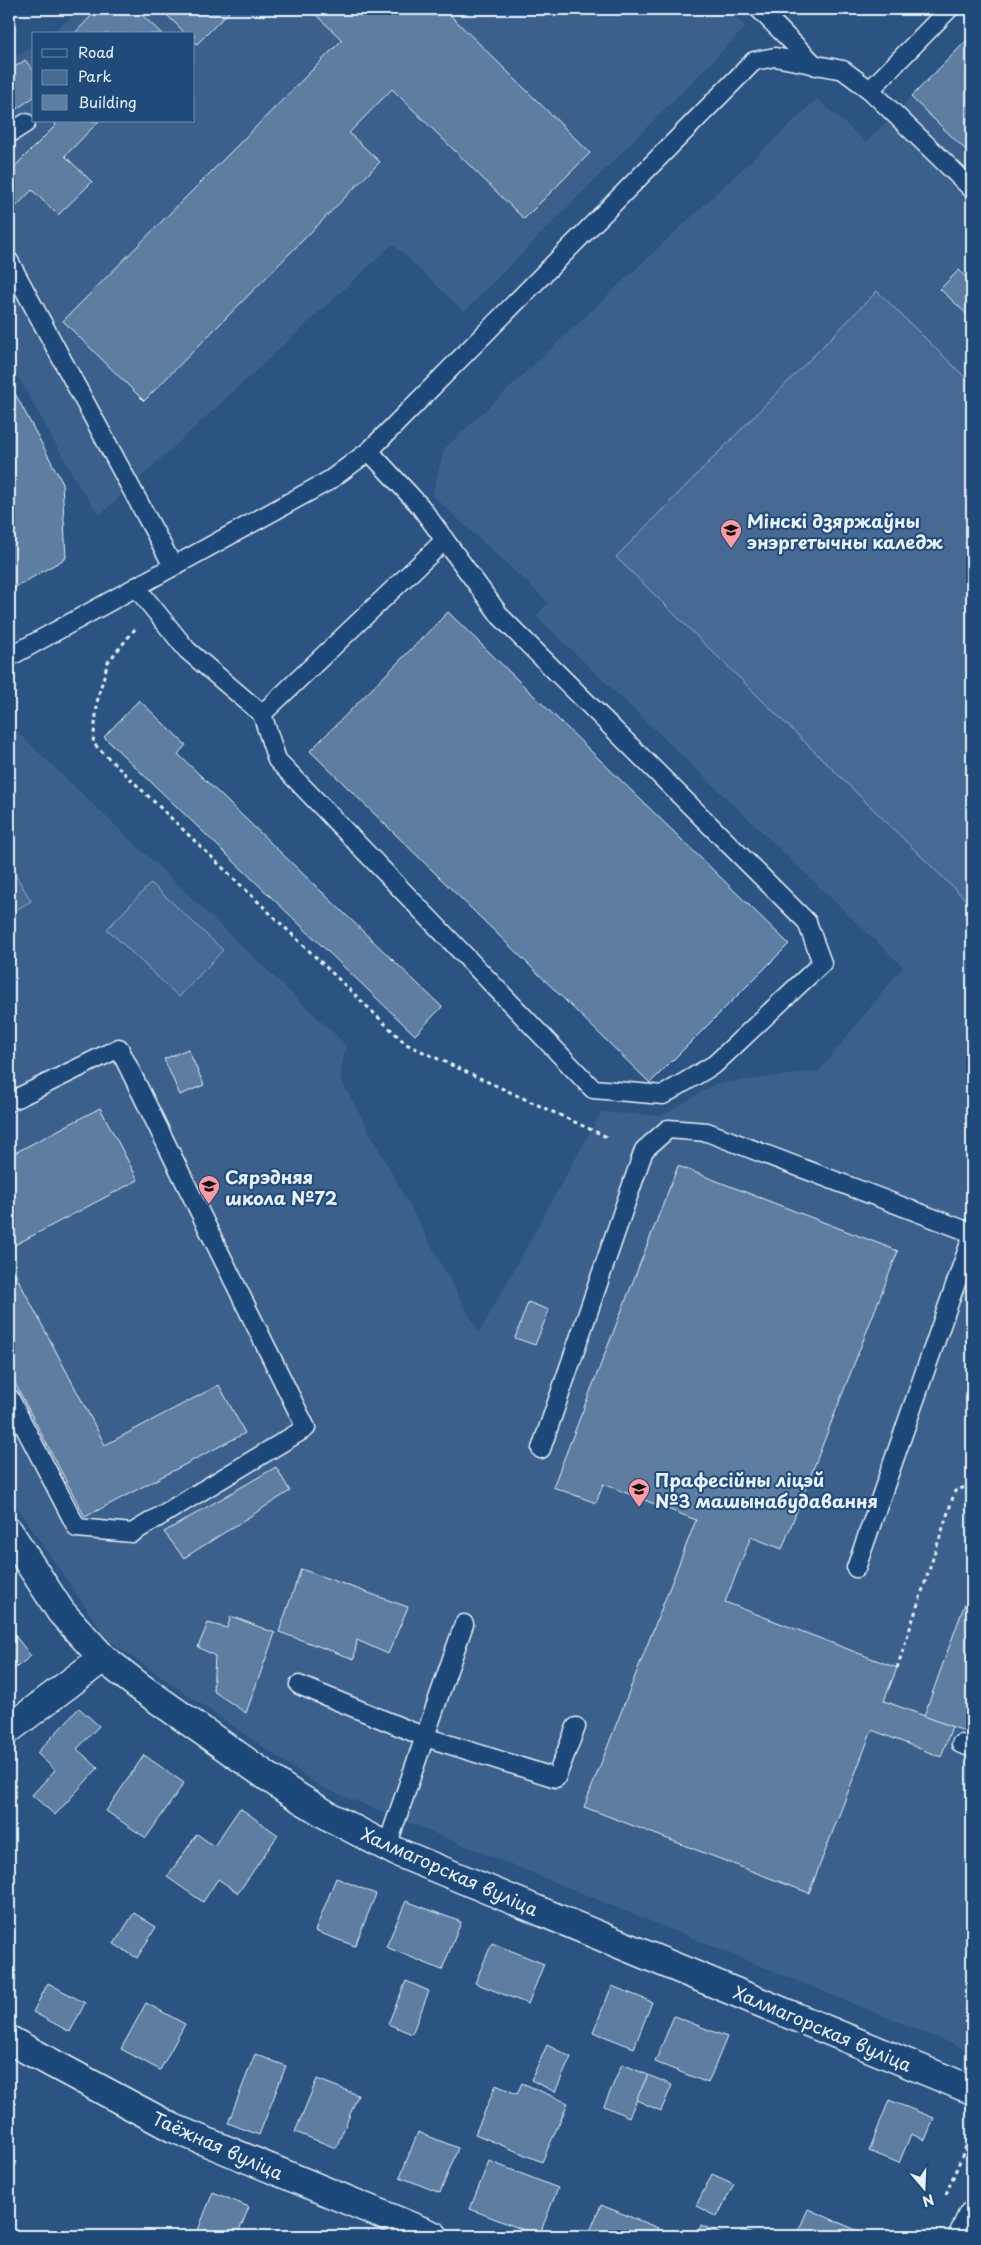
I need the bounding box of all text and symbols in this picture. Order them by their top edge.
legend [32,32,195,122]
text: Road [78,40,114,63]
text: Park [78,64,112,87]
text: Building [78,90,137,113]
place label: Мінскі дзяржаўны энэргетычны каледж [747,507,943,555]
school or university icon: Мінскі дзяржаўны энэргетычны каледж [719,518,743,549]
place label: Сярэдняя школа №72 [225,1163,338,1211]
school or university icon: Сярэдняя школа №72 [197,1174,221,1205]
place label: Прафесійны ліцэй №3 машынабудавання [655,1466,878,1514]
school or university icon: Прафесійны ліцэй №3 машынабудавання [627,1477,651,1508]
street label: Халмагорская вуліца [357,1820,543,1922]
street label: Халмагорская вуліца [730,1978,916,2078]
street label: Таёжная вуліца [148,2104,288,2186]
north arrow [898,2162,948,2212]
text: N [920,2189,937,2212]

